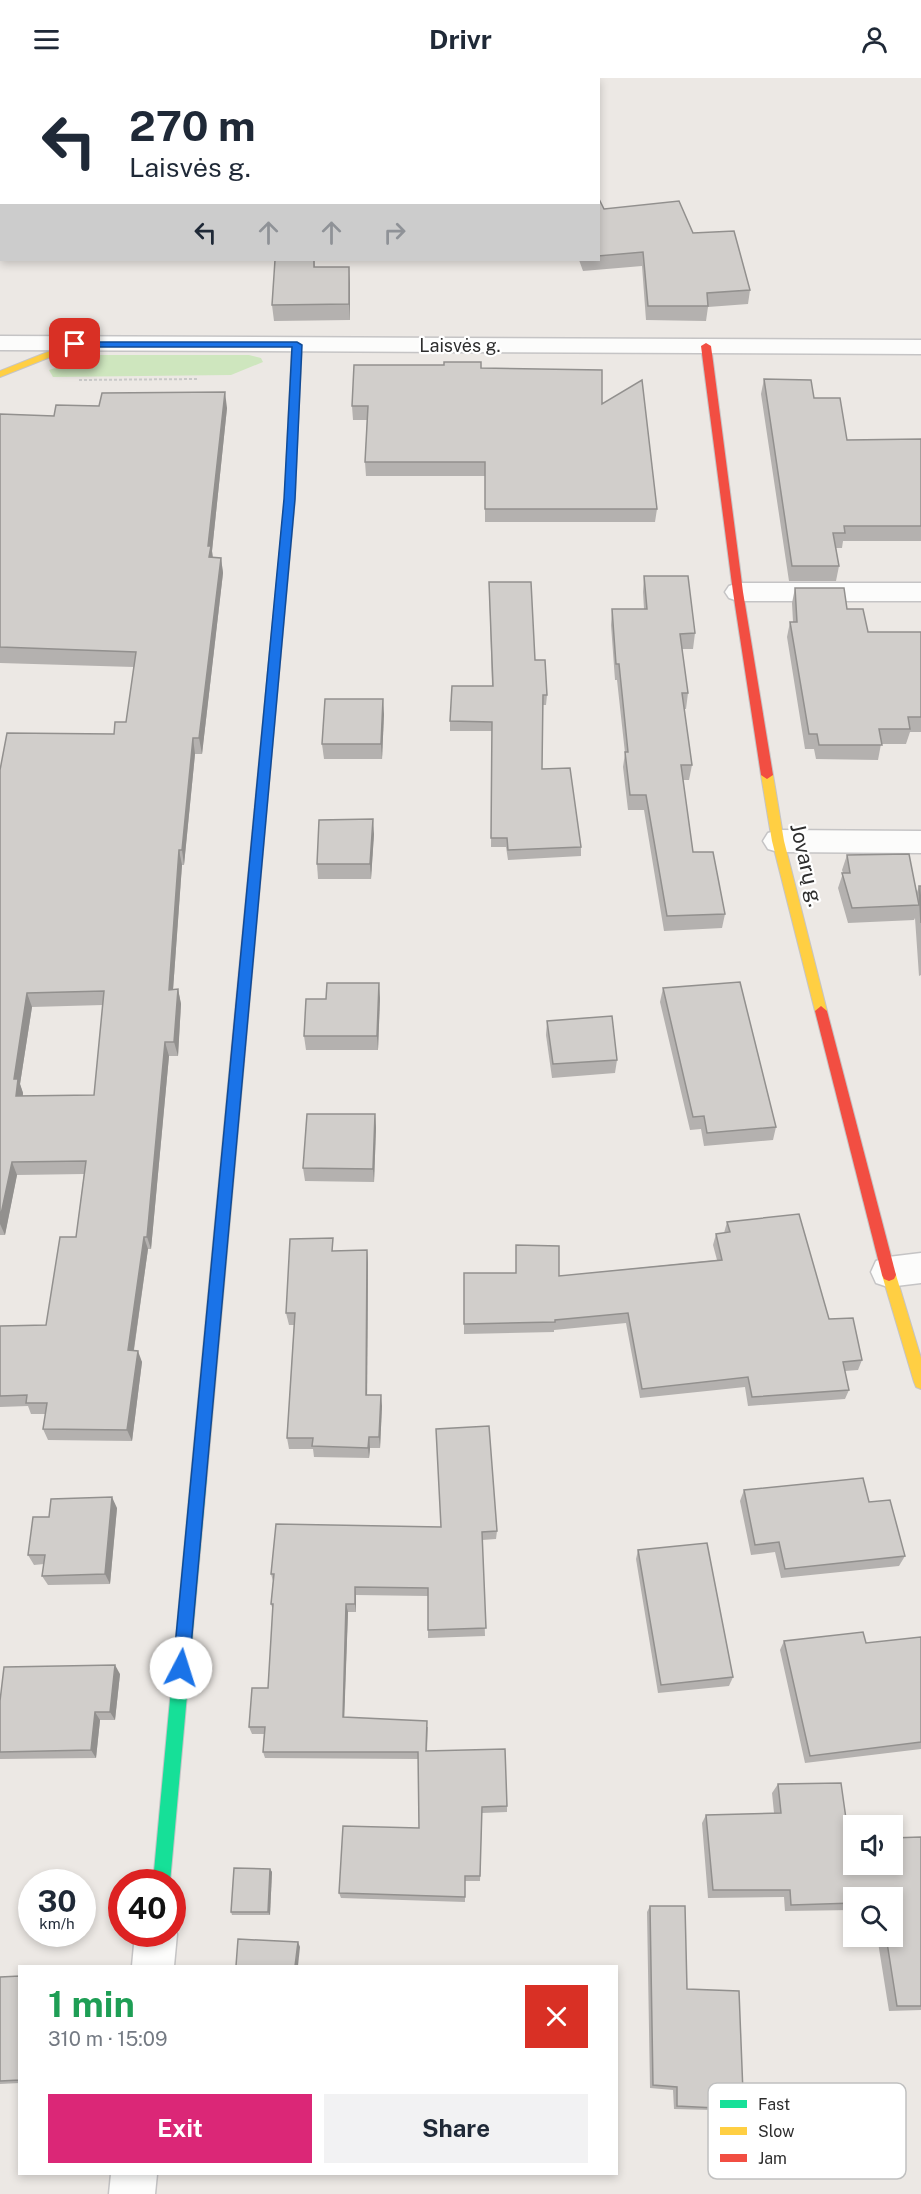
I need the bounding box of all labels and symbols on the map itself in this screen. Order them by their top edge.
pin [49,318,100,369]
street label: Laisvės g. [419,335,501,356]
street label: Jovarų g. [785,821,829,909]
position arrow [149,1636,213,1700]
speed limit sign: 40 [108,1869,186,1947]
legend [708,2083,906,2179]
text: Fast [758,2095,790,2114]
text: Slow [758,2122,795,2141]
text: Jam [758,2149,787,2168]

